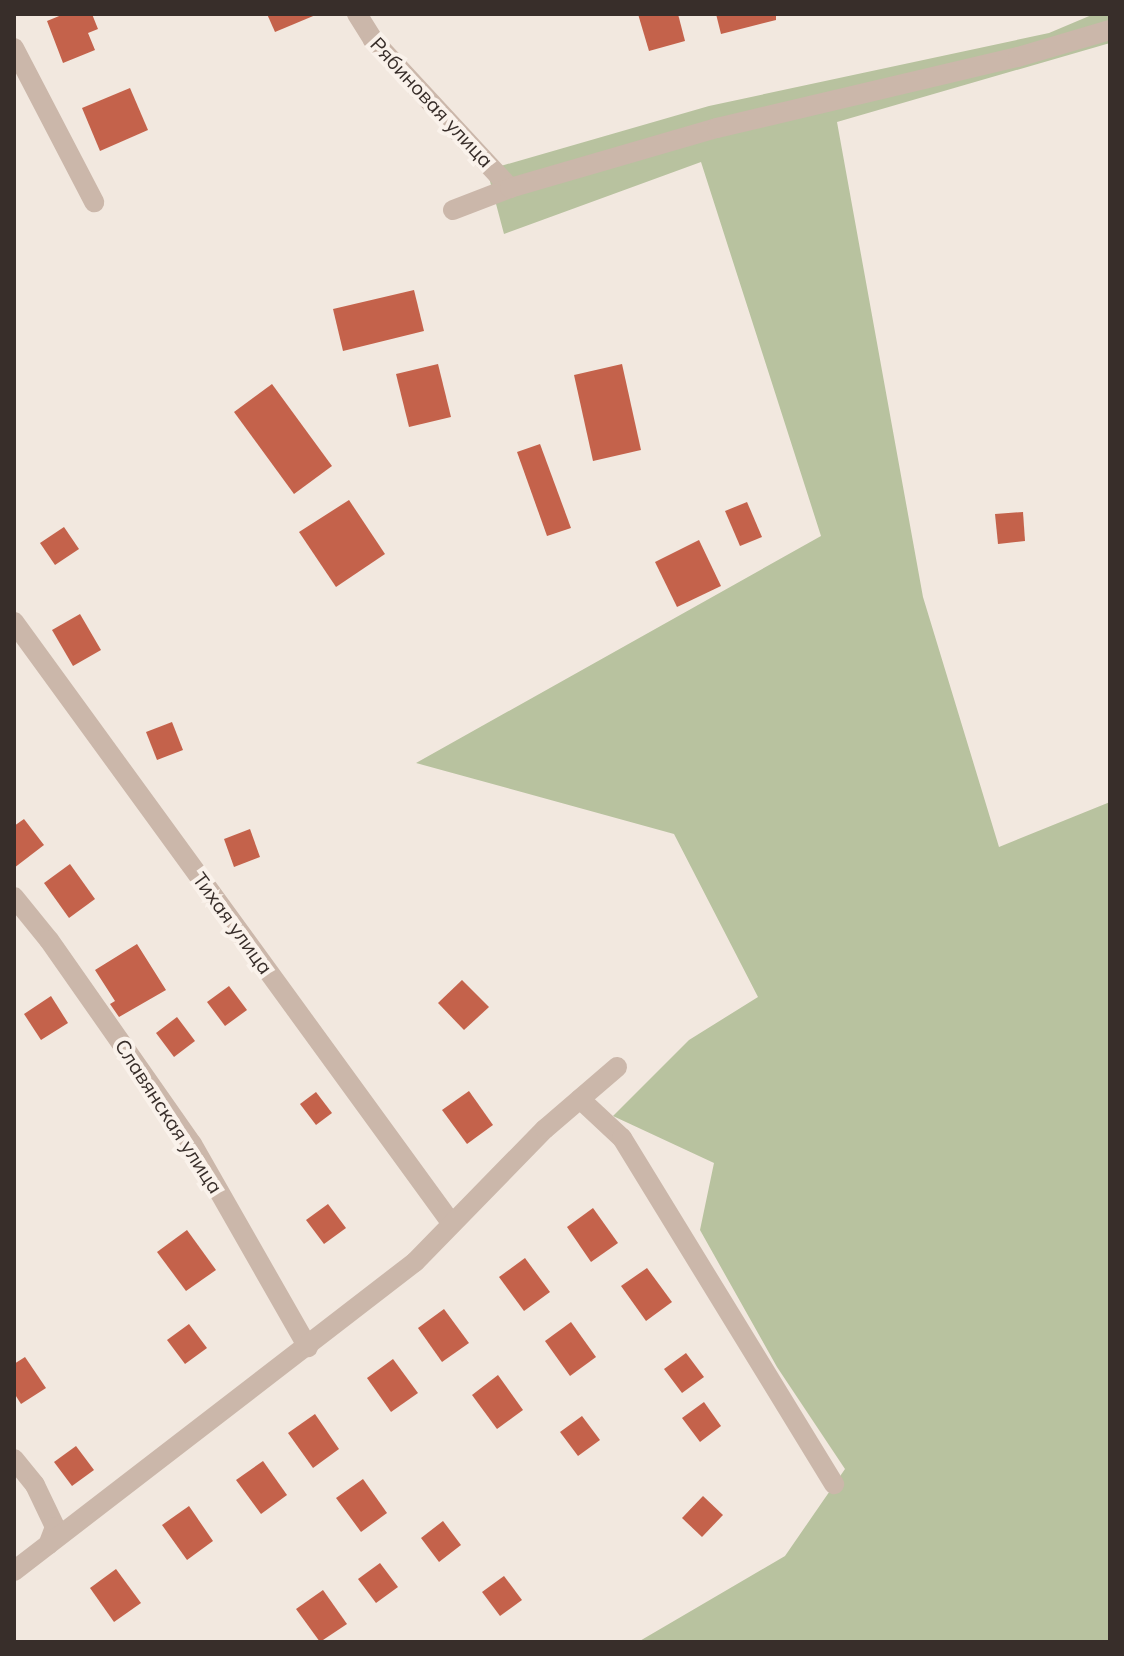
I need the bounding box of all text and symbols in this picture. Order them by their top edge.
street label: Рябиновая улица [366,32,498,172]
street label: Тихая улица [188,867,278,979]
street label: Славянская улица [110,1034,228,1198]

